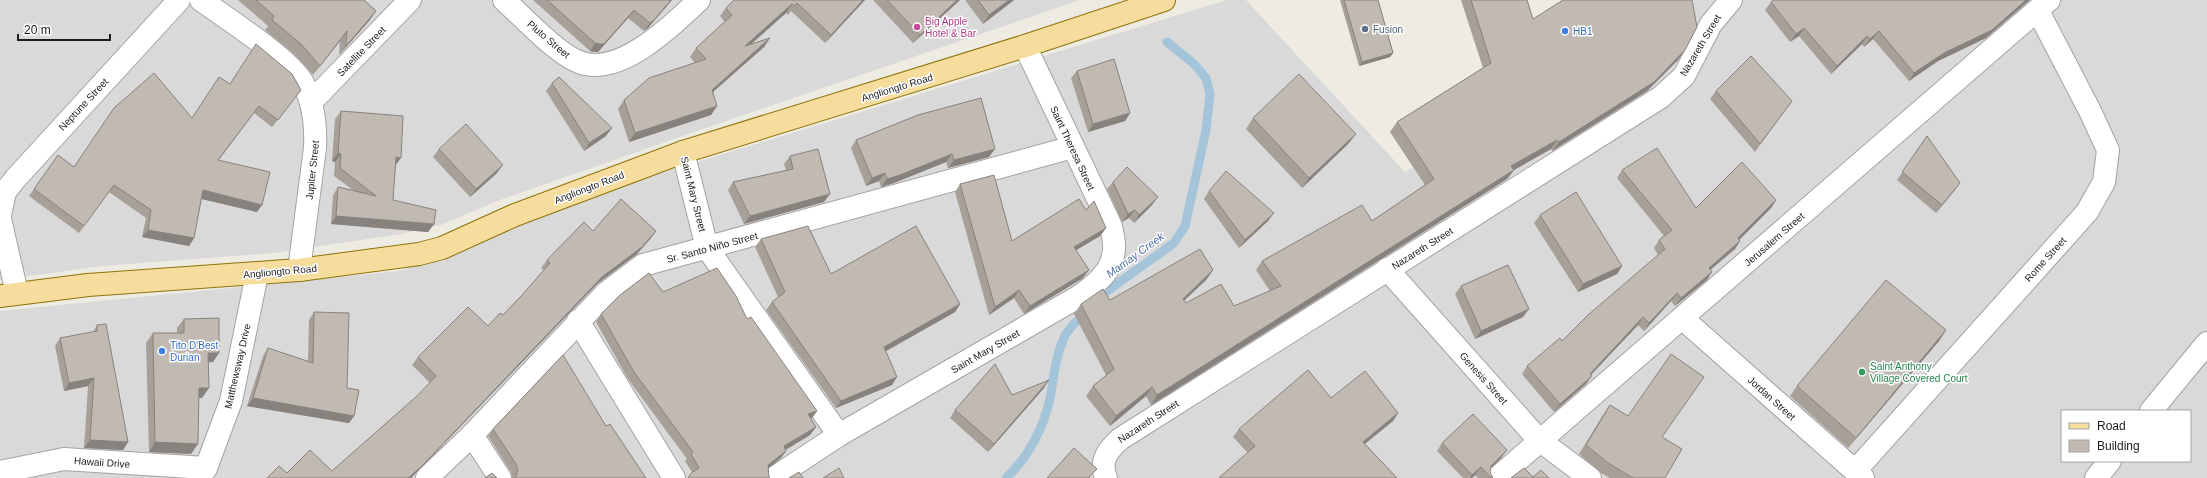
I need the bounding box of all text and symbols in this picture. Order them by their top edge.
street label: Nazareth Street [1678,12,1723,78]
scale bar [18,16,110,42]
place label: Big Apple Hotel & Bar [925,16,977,39]
street label: Pluto Street [525,18,572,61]
marker: Big Apple Hotel & Bar [912,22,922,32]
text: 20 m [24,23,51,37]
street label: Satellite Street [335,24,388,79]
marker: Fusion [1360,24,1370,34]
place label: Fusion [1373,24,1403,35]
marker: HB1 [1560,26,1570,36]
place label: HB1 [1573,26,1593,37]
street label: Angliongto Road [860,71,934,104]
street label: Neptune Street [56,76,110,133]
street label: Saint Theresa Street [1048,104,1097,192]
street label: Jupiter Street [304,140,321,200]
street label: Saint Mary Street [679,155,708,233]
street label: Angliongto Road [553,169,626,206]
street label: Jerusalem Street [1742,210,1807,268]
street label: Nazareth Street [1390,225,1455,272]
street label: Sr. Santo Niño Street [665,230,759,265]
water label: Mamay Creek [1104,230,1167,280]
street label: Rome Street [2023,235,2068,284]
street label: Angliongto Road [243,263,317,280]
street label: Matthewsway Drive [222,322,253,410]
street label: Saint Mary Street [949,327,1022,376]
place label: Tito D'Best Durian [170,340,218,363]
marker: Tito D'Best Durian [157,346,167,356]
street label: Genesis Street [1457,350,1510,407]
place label: Saint Anthony Village Covered Court [1870,361,1968,384]
marker: Saint Anthony Village Covered Court [1857,367,1867,377]
street label: Jordan Street [1746,374,1798,423]
street label: Nazareth Street [1116,398,1181,445]
legend [2061,410,2191,462]
text: Road [2097,419,2126,433]
text: Building [2097,439,2140,453]
street label: Hawaii Drive [74,455,131,470]

